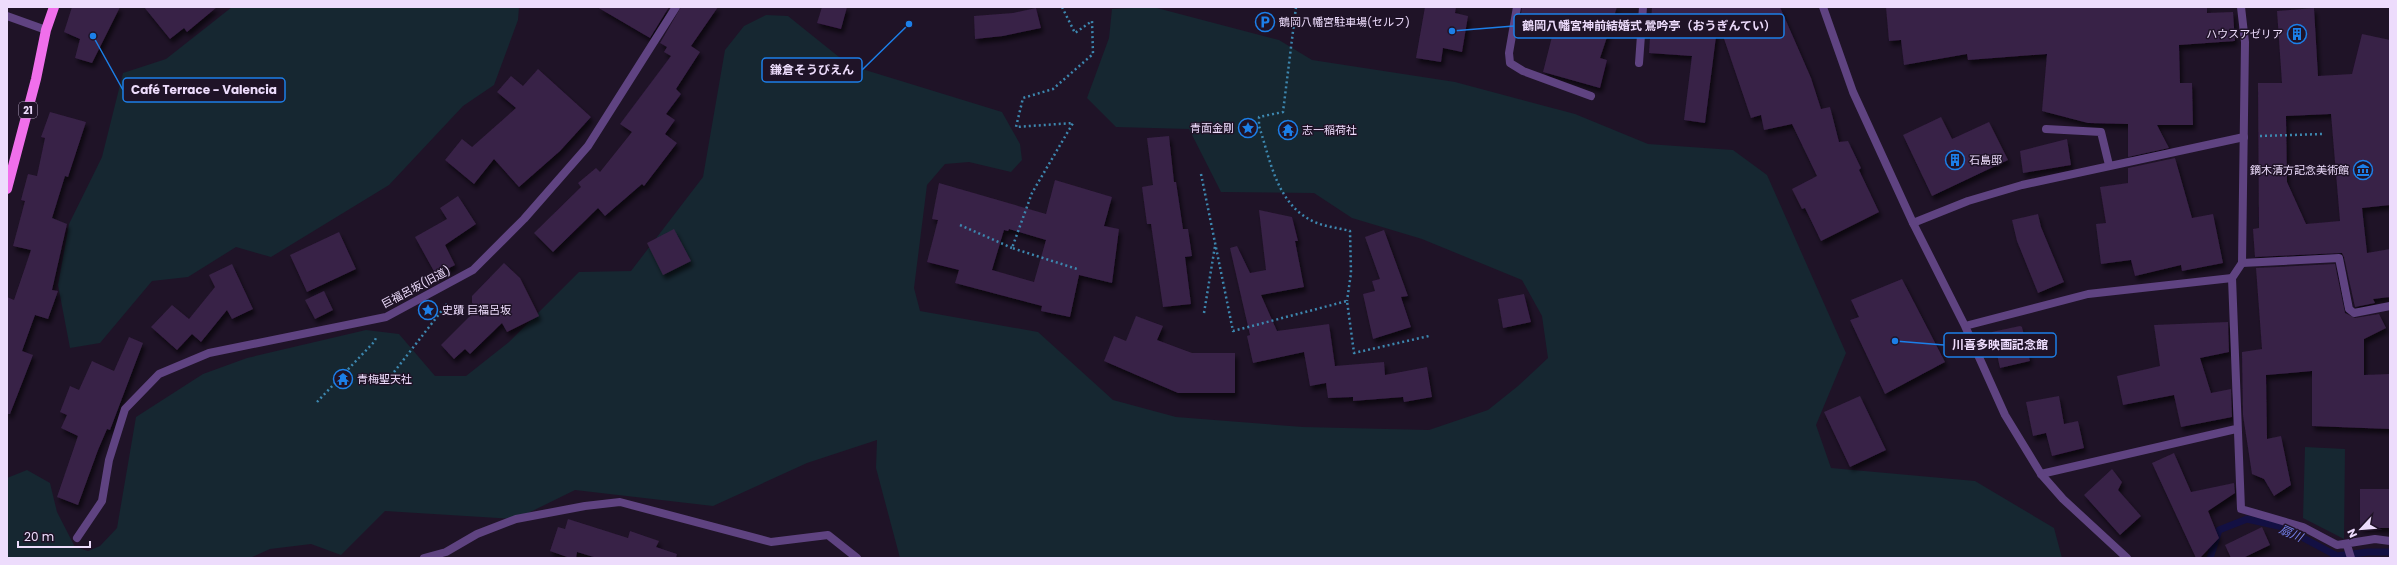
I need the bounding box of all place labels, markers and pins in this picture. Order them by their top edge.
parking icon: 鶴岡八幡宮駐車場(セルフ) [1254,11,1276,33]
place label: 鶴岡八幡宮駐車場(セルフ) [1279,14,1410,30]
callout: 鶴岡八幡宮神前結婚式 鶯吟亭（おうぎんてい） [1514,14,1784,38]
building icon: ハウスアゼリア [2286,23,2308,45]
place label: ハウスアゼリア [2206,26,2283,42]
callout: 鎌倉そうびえん [762,58,862,82]
callout: Café Terrace - Valencia [123,78,285,102]
place icon: 青面金剛 [1237,117,1259,139]
temple icon: 志一稲荷社 [1277,119,1299,141]
place label: 青面金剛 [1190,120,1234,136]
place label: 志一稲荷社 [1302,122,1357,138]
building icon: 石島邸 [1944,149,1966,171]
place label: 石島邸 [1969,152,2002,168]
museum icon: 鏑木清方記念美術館 [2352,159,2374,181]
place label: 鏑木清方記念美術館 [2250,162,2349,178]
place icon: 史蹟 巨福呂坂 [417,299,439,321]
place label: 史蹟 巨福呂坂 [442,302,511,318]
callout: 川喜多映画記念館 [1944,333,2056,357]
temple icon: 青梅聖天社 [332,368,354,390]
place label: 青梅聖天社 [357,371,412,387]

